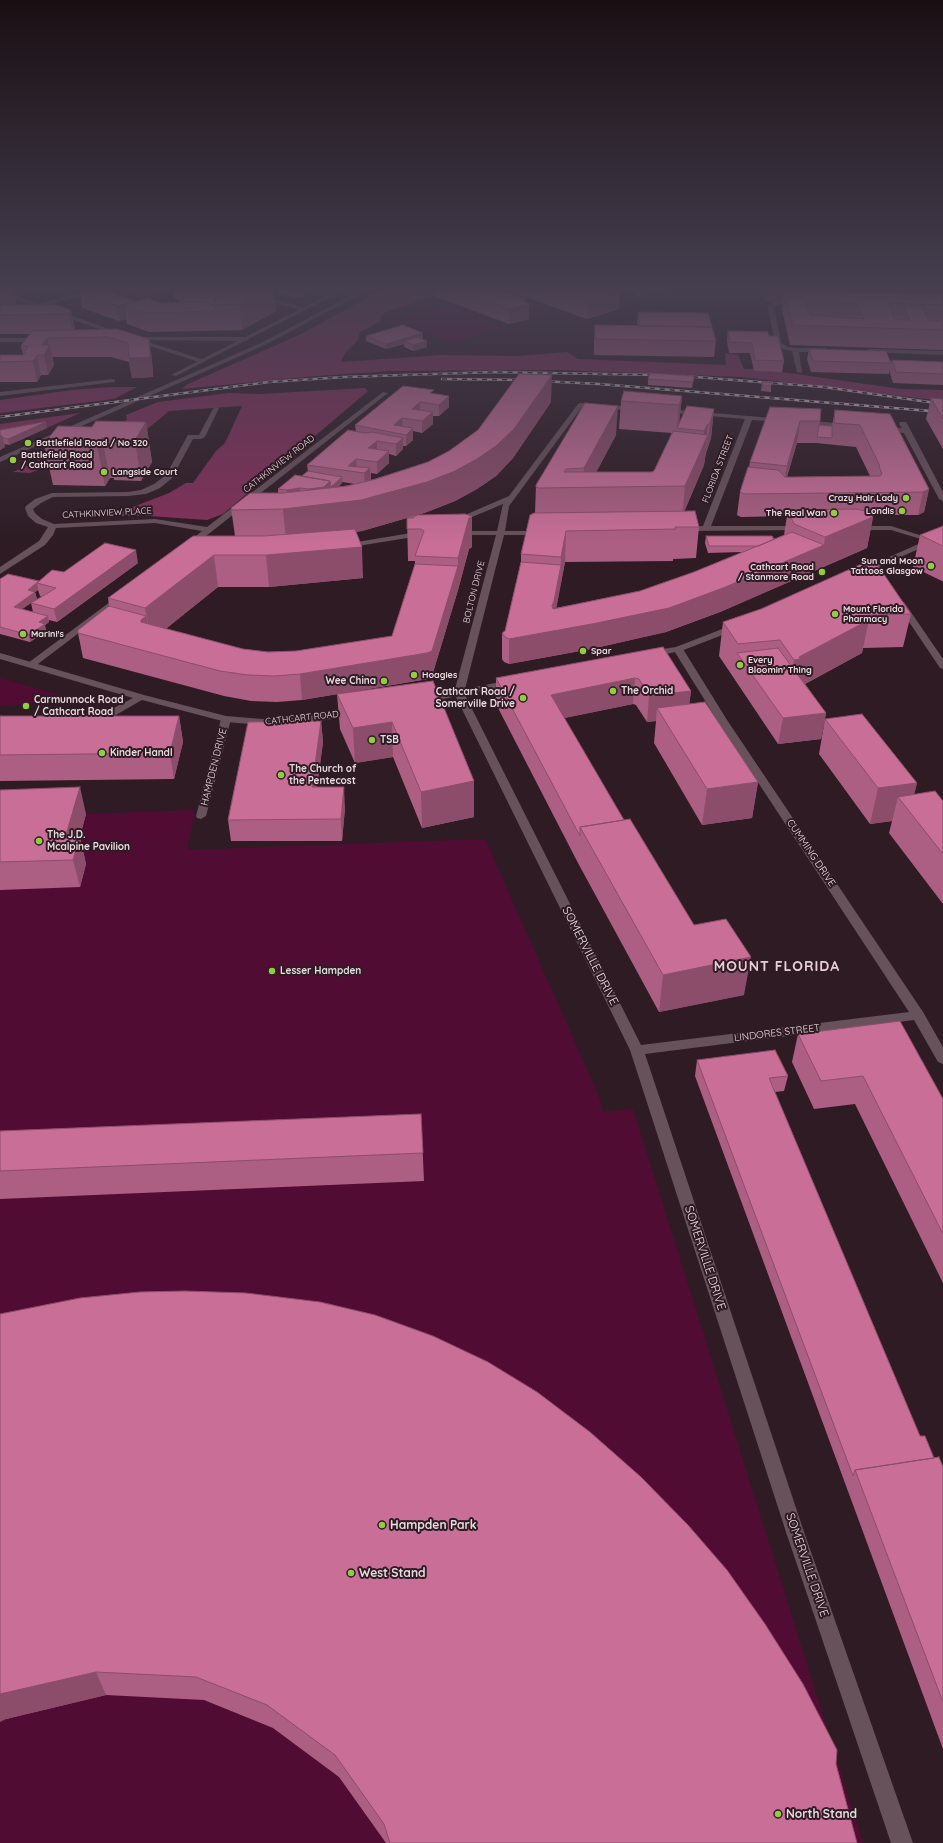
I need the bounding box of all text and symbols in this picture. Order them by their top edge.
street label: CATHKINVIEW ROAD [241,433,317,495]
street label: FLORIDA STREET [700,434,736,504]
marker: Battlefield Road / No 320 [23,438,33,448]
place label: Battlefield Road / No 320 [36,438,148,448]
place label: Battlefield Road / Cathcart Road [21,450,92,471]
marker: Battlefield Road / Cathcart Road [8,455,18,465]
marker: Langside Court [99,467,109,477]
place label: Langside Court [112,467,178,477]
place label: Crazy Hair Lady [828,493,898,503]
marker: Crazy Hair Lady [901,493,911,503]
street label: CATHKINVIEW PLACE [62,505,152,521]
place label: Londis [866,506,894,516]
marker: Londis [897,506,907,516]
place label: The Real Wan [766,508,826,518]
marker: The Real Wan [829,508,839,518]
place label: Sun and Moon Tattoos Glasgow [850,556,923,577]
street label: BOLTON DRIVE [461,560,487,624]
marker: Sun and Moon Tattoos Glasgow [926,561,936,571]
place label: Cathcart Road / Stanmore Road [738,562,814,583]
marker: Cathcart Road / Stanmore Road [817,567,827,577]
place label: Mount Florida Pharmacy [843,604,903,625]
marker: Mount Florida Pharmacy [830,609,840,619]
marker: Marini's [18,629,28,639]
place label: Marini's [31,629,64,639]
marker: Spar [578,646,588,656]
place label: Spar [591,646,612,656]
place label: Every Bloomin' Thing [748,655,812,676]
marker: Every Bloomin' Thing [735,660,745,670]
marker: Hoagies [409,670,419,680]
place label: Hoagies [422,670,457,680]
place label: Wee China [325,675,376,687]
marker: Wee China [379,676,389,686]
place label: The Orchid [621,685,673,697]
place label: Cathcart Road / Somerville Drive [436,686,515,710]
marker: The Orchid [608,686,618,696]
marker: Cathcart Road / Somerville Drive [518,693,528,703]
place label: Carmunnock Road / Cathcart Road [34,694,123,718]
marker: Carmunnock Road / Cathcart Road [21,701,31,711]
street label: CATHCART ROAD [265,709,339,727]
street label: HAMPDEN DRIVE [199,727,229,807]
place label: TSB [380,734,399,746]
marker: TSB [367,735,377,745]
place label: Kinder Handl [110,747,173,759]
marker: Kinder Handl [97,748,107,758]
place label: The Church of the Pentecost [289,763,356,786]
marker: The Church of the Pentecost [276,770,286,780]
street label: CUMMING DRIVE [784,817,838,889]
place label: The J.D. Mcalpine Pavilion [47,829,130,852]
marker: The J.D. Mcalpine Pavilion [34,836,44,846]
street label: SOMERVILLE DRIVE [559,904,621,1008]
district label: MOUNT FLORIDA [714,959,840,975]
place label: Lesser Hampden [280,965,361,977]
marker: Lesser Hampden [267,966,277,976]
street label: LINDORES STREET [733,1022,821,1044]
street label: SOMERVILLE DRIVE [681,1204,729,1312]
street label: SOMERVILLE DRIVE [782,1511,832,1619]
place label: Hampden Park [390,1518,477,1532]
marker: Hampden Park [377,1520,387,1530]
place label: West Stand [359,1566,426,1580]
marker: West Stand [346,1568,356,1578]
place label: North Stand [786,1807,857,1821]
marker: North Stand [773,1809,783,1819]

